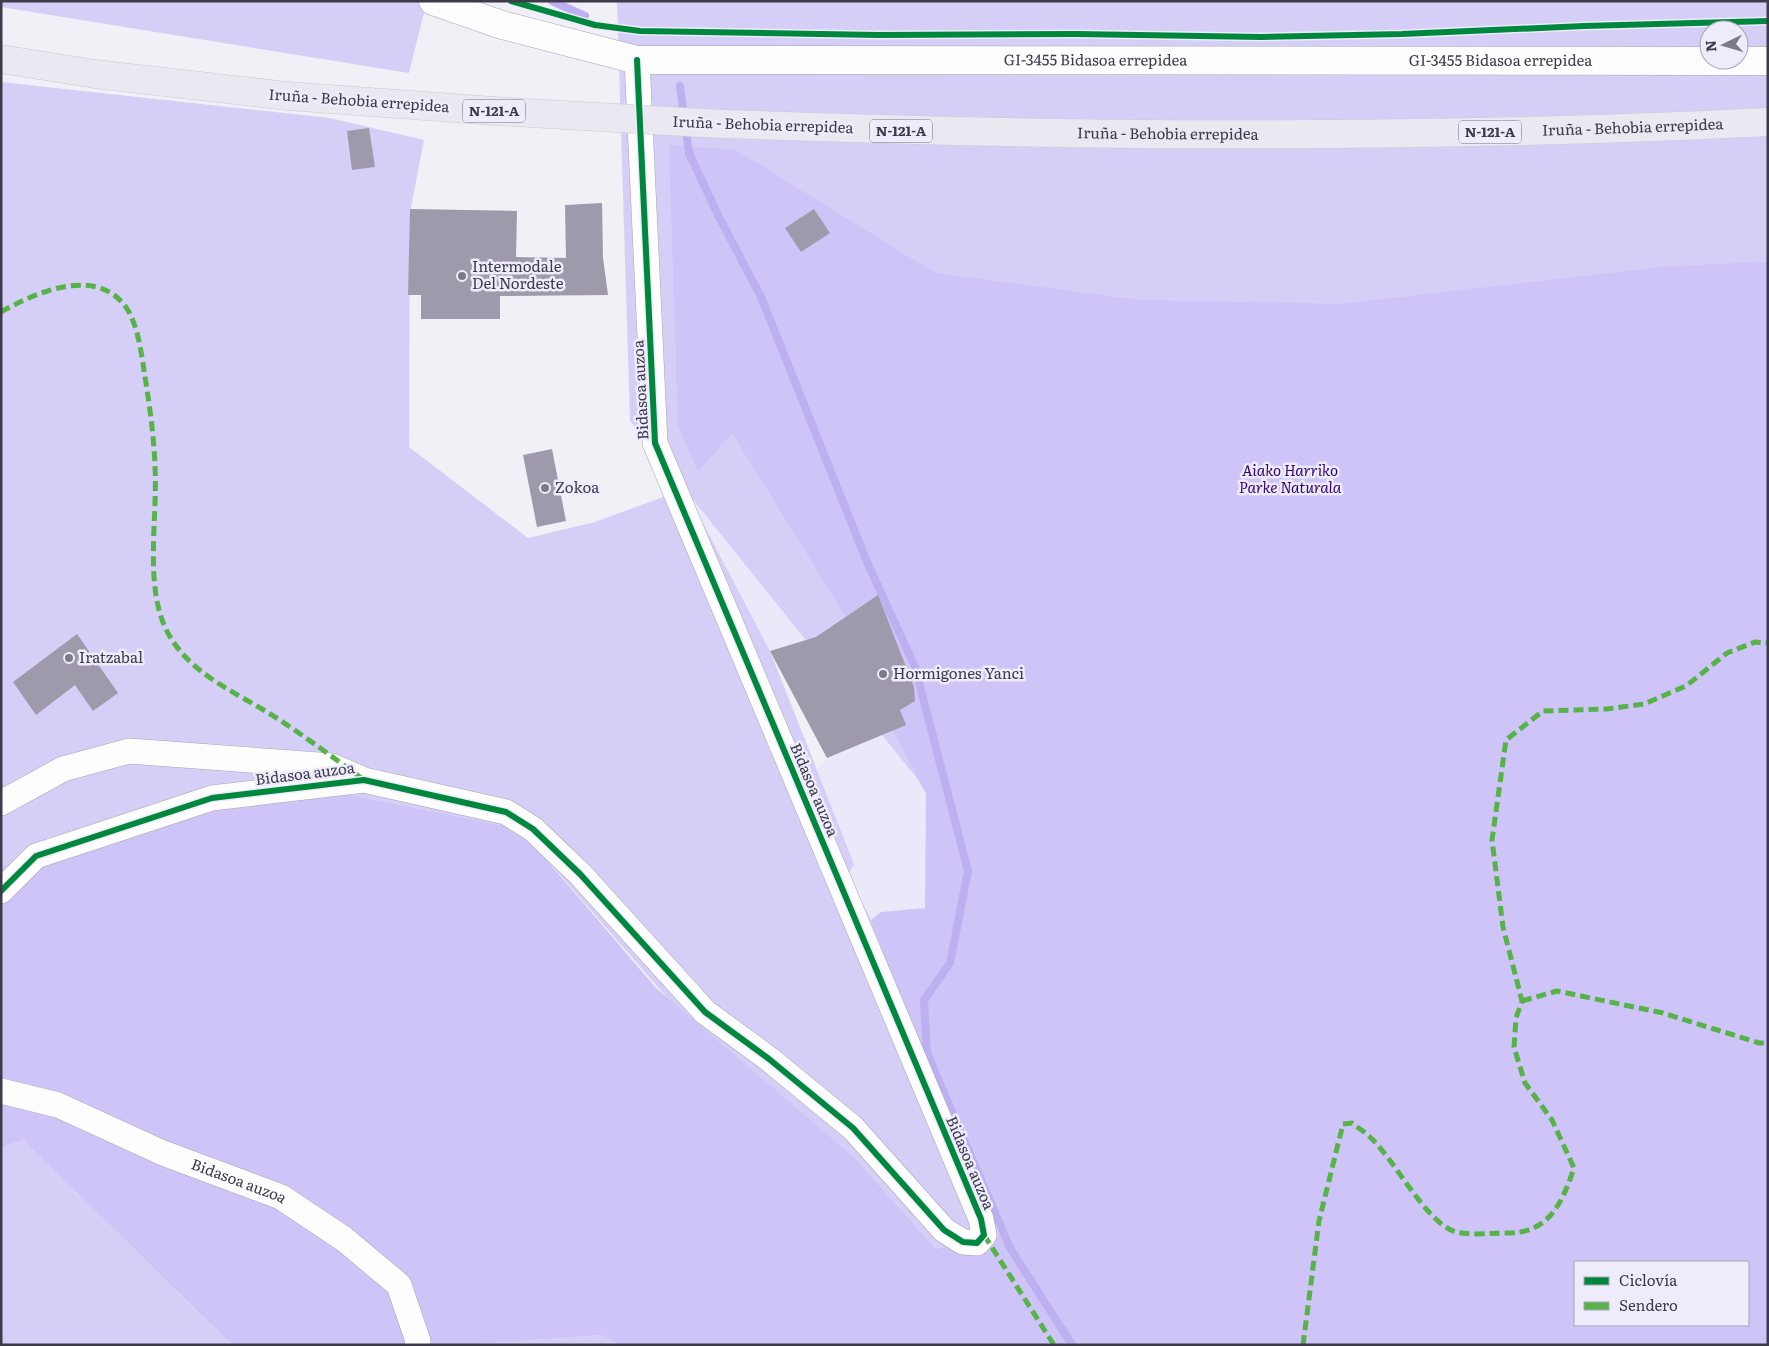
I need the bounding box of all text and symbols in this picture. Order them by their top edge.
north arrow [1699,20,1749,70]
text: N [1700,39,1721,53]
street label: GI-3455 Bidasoa errepidea [1004,47,1188,70]
street label: GI-3455 Bidasoa errepidea [1409,48,1593,71]
street label: Iruña - Behobia errepidea [268,82,451,117]
road number: N-121-A [463,100,525,122]
street label: Iruña - Behobia errepidea [672,109,855,138]
street label: Iruña - Behobia errepidea [1542,111,1725,141]
road number: N-121-A [870,120,932,142]
street label: Iruña - Behobia errepidea [1077,120,1260,145]
road number: N-121-A [1459,120,1521,144]
place label: Intermodale Del Nordeste [472,254,564,294]
marker: Intermodale Del Nordeste [456,270,468,282]
street label: Bidasoa auzoa [625,339,654,441]
park label: Aiako Harriko Parke Naturala [1239,458,1342,498]
place label: Zokoa [555,475,600,498]
marker: Zokoa [539,482,551,494]
place label: Iratzabal [79,645,143,668]
marker: Iratzabal [63,652,75,664]
place label: Hormigones Yanci [893,661,1024,684]
marker: Hormigones Yanci [877,668,889,680]
street label: Bidasoa auzoa [785,739,846,841]
street label: Bidasoa auzoa [254,755,357,790]
street label: Bidasoa auzoa [941,1112,1002,1214]
street label: Bidasoa auzoa [188,1152,293,1209]
legend [1574,1261,1749,1326]
text: Ciclovía [1619,1268,1678,1291]
text: Sendero [1619,1293,1678,1316]

